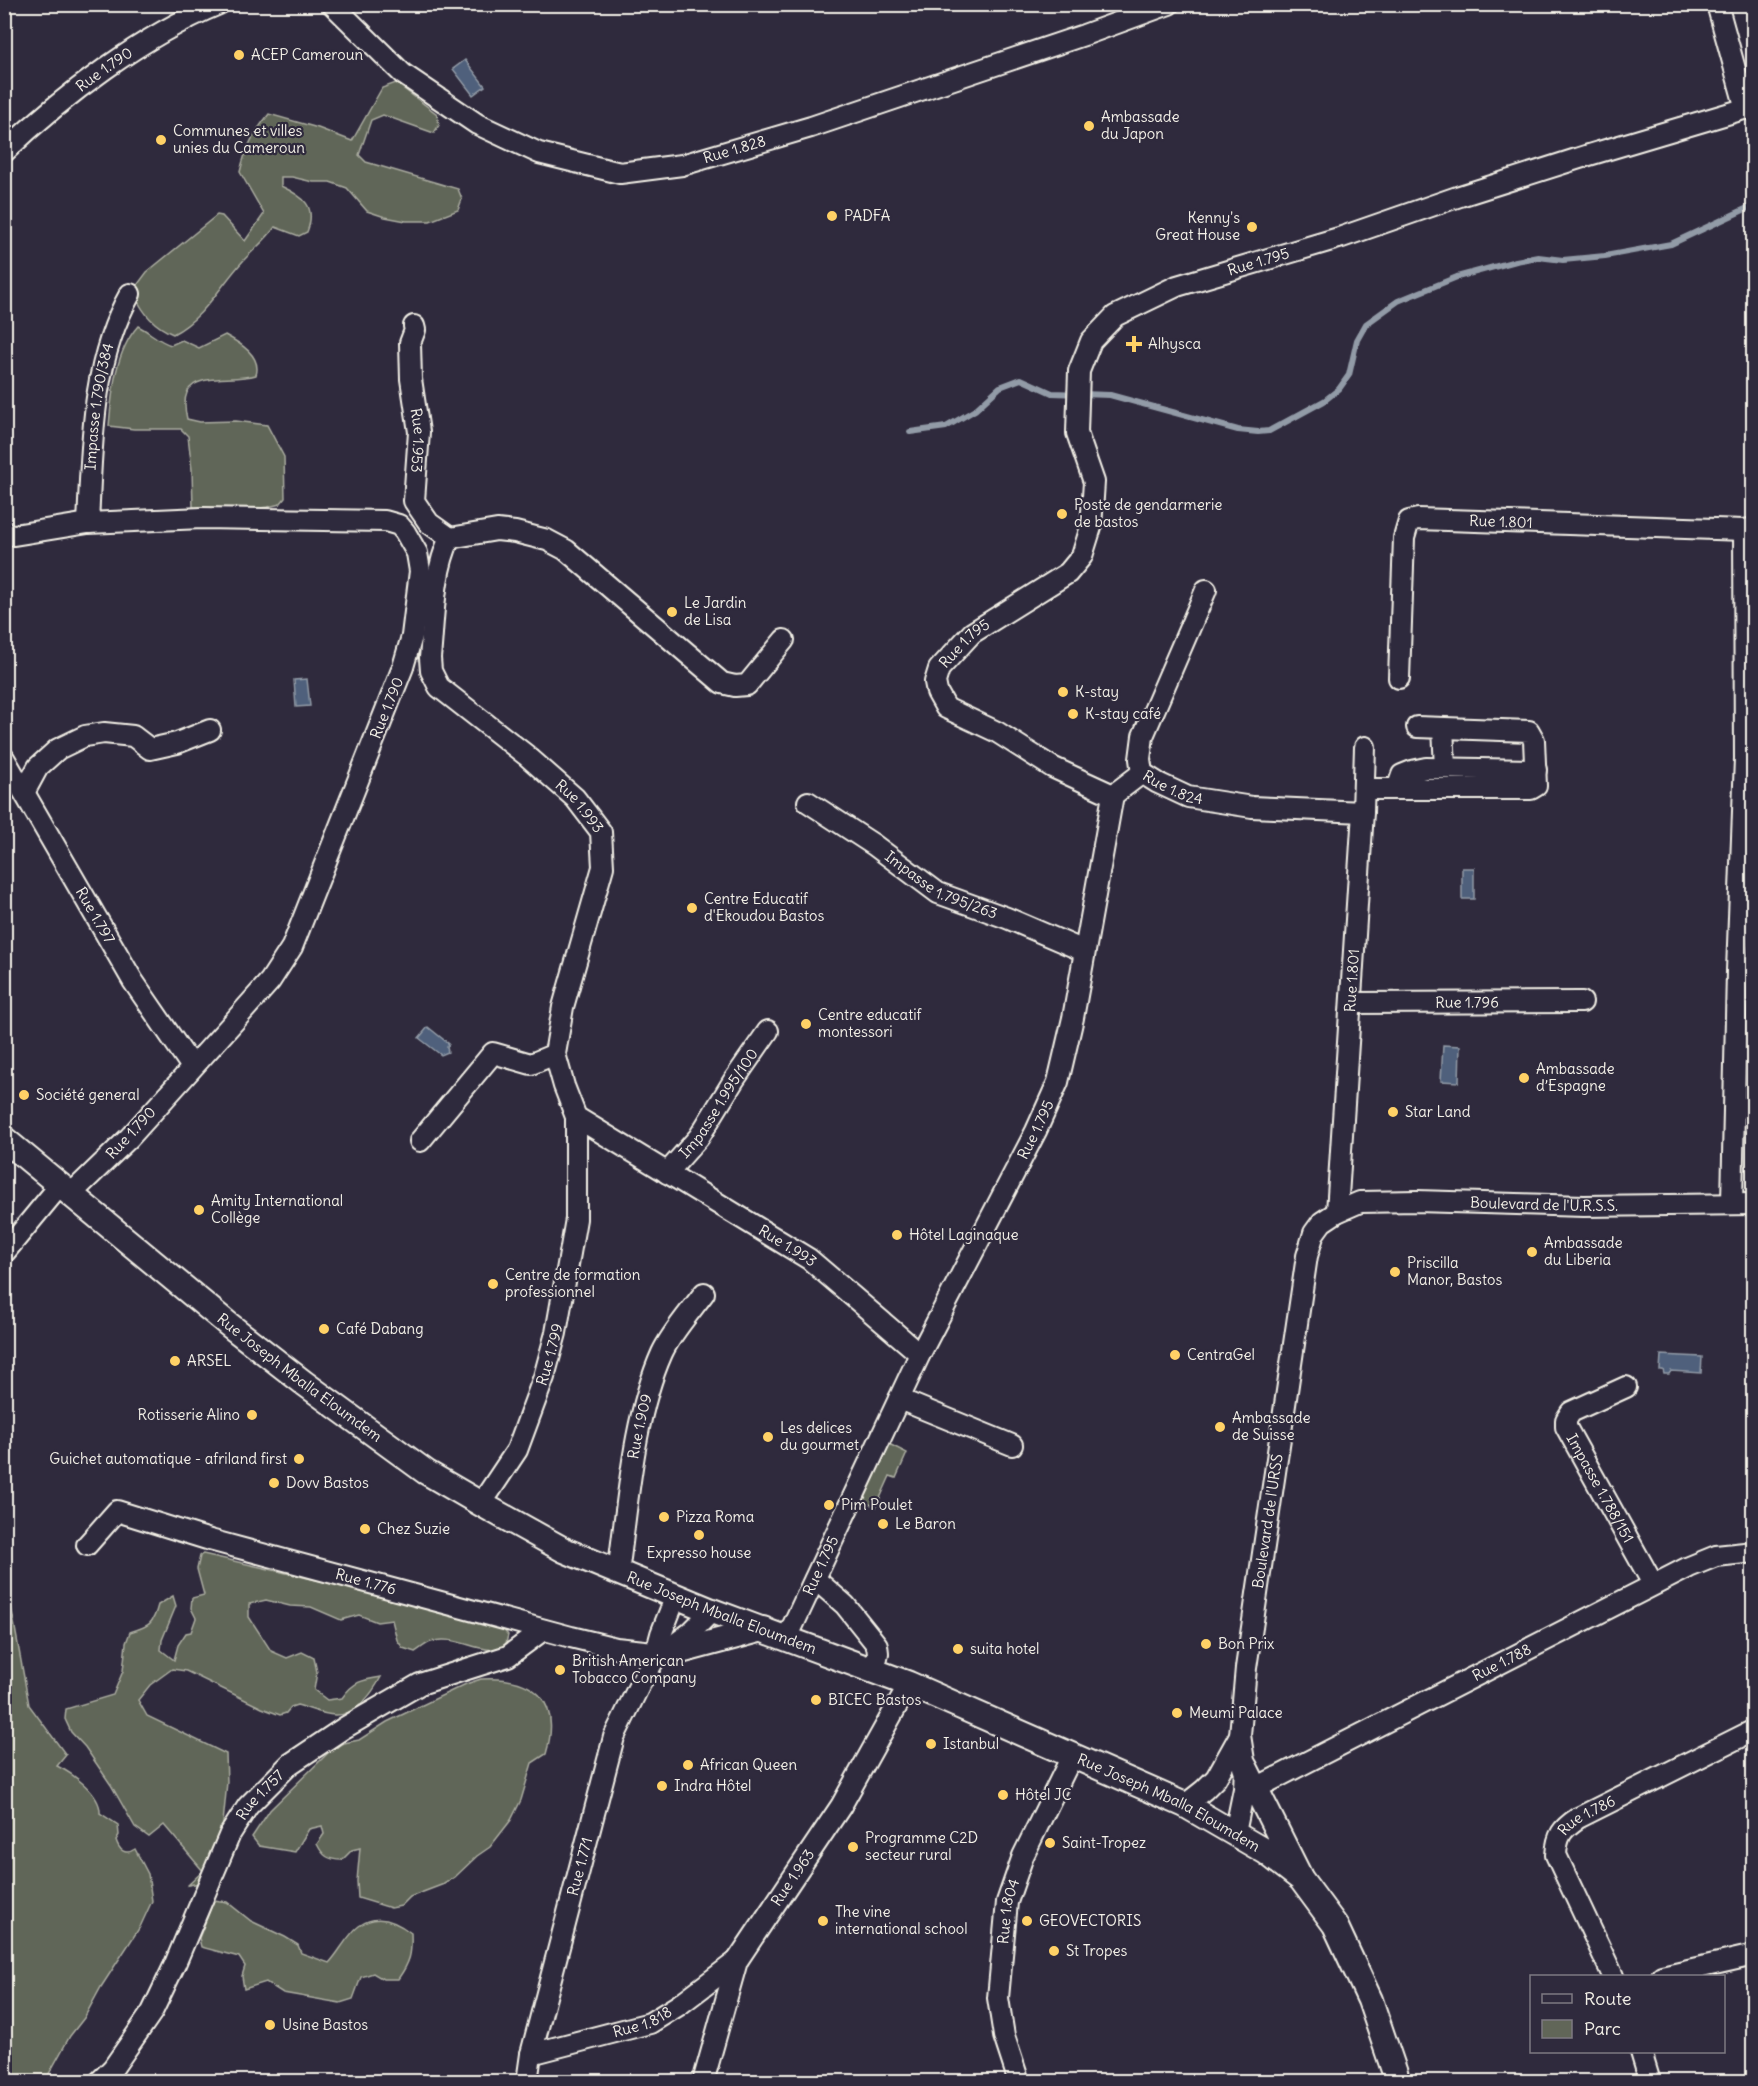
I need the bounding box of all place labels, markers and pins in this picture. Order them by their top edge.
place label: ACEP Cameroun [251,45,364,64]
marker: ACEP Cameroun [232,48,246,62]
place label: Ambassade du Japon [1101,107,1180,143]
marker: Ambassade du Japon [1082,119,1096,133]
place label: Communes et villes unies du Cameroun [173,121,305,157]
marker: Communes et villes unies du Cameroun [154,133,168,147]
place label: PADFA [844,206,891,225]
place label: Kenny's Great House [1155,208,1240,244]
marker: PADFA [825,209,839,223]
marker: Kenny's Great House [1245,220,1259,234]
place label: Alhysca [1148,334,1201,353]
marker: Alhysca [1125,335,1143,353]
place label: Poste de gendarmerie de bastos [1074,495,1222,531]
marker: Poste de gendarmerie de bastos [1055,507,1069,521]
place label: Le Jardin de Lisa [684,593,747,629]
marker: Le Jardin de Lisa [665,605,679,619]
place label: K-stay [1075,682,1119,701]
marker: K-stay [1056,685,1070,699]
place label: K-stay café [1085,704,1161,723]
marker: K-stay café [1066,707,1080,721]
place label: Centre Educatif d'Ekoudou Bastos [704,889,824,925]
marker: Centre Educatif d'Ekoudou Bastos [685,901,699,915]
place label: Centre educatif montessori [818,1005,923,1041]
marker: Centre educatif montessori [799,1017,813,1031]
place label: Ambassade d’Espagne [1536,1059,1615,1095]
marker: Ambassade d’Espagne [1517,1071,1531,1085]
place label: Société general [36,1085,140,1104]
marker: Société general [17,1088,31,1102]
place label: Star Land [1405,1102,1471,1121]
marker: Star Land [1386,1105,1400,1119]
place label: Amity International Collège [211,1191,343,1227]
marker: Amity International Collège [192,1203,206,1217]
place label: Hôtel Laginaque [909,1225,1019,1244]
marker: Hôtel Laginaque [890,1228,904,1242]
place label: Ambassade du Liberia [1544,1233,1623,1269]
marker: Ambassade du Liberia [1525,1245,1539,1259]
place label: Priscilla Manor, Bastos [1407,1253,1502,1289]
place label: Centre de formation professionnel [505,1265,641,1301]
marker: Priscilla Manor, Bastos [1388,1265,1402,1279]
marker: Centre de formation professionnel [486,1277,500,1291]
place label: Café Dabang [336,1319,424,1338]
marker: Café Dabang [317,1322,331,1336]
place label: CentraGel [1187,1345,1255,1364]
marker: CentraGel [1168,1348,1182,1362]
place label: ARSEL [187,1351,232,1370]
marker: ARSEL [168,1354,182,1368]
place label: Rotisserie Alino [138,1405,240,1424]
marker: Rotisserie Alino [245,1408,259,1422]
place label: Ambassade de Suisse [1232,1408,1311,1444]
place label: Les delices du gourmet [780,1418,859,1454]
marker: Ambassade de Suisse [1213,1420,1227,1434]
marker: Les delices du gourmet [761,1430,775,1444]
place label: Guichet automatique - afriland first [49,1449,287,1468]
marker: Guichet automatique - afriland first [292,1452,306,1466]
place label: Dovv Bastos [286,1473,369,1492]
marker: Dovv Bastos [267,1476,281,1490]
place label: Pim Poulet [841,1495,913,1514]
marker: Pim Poulet [822,1498,836,1512]
place label: Pizza Roma [676,1507,755,1526]
marker: Pizza Roma [657,1510,671,1524]
place label: Le Baron [895,1514,956,1533]
marker: Le Baron [876,1517,890,1531]
place label: Chez Suzie [377,1519,450,1538]
marker: Chez Suzie [358,1522,372,1536]
marker: Expresso house [692,1528,706,1542]
place label: Expresso house [647,1543,751,1562]
place label: Bon Prix [1218,1634,1275,1653]
marker: Bon Prix [1199,1637,1213,1651]
place label: suita hotel [970,1639,1039,1658]
marker: suita hotel [951,1642,965,1656]
place label: British American Tobacco Company [572,1651,697,1687]
marker: British American Tobacco Company [553,1663,567,1677]
place label: BICEC Bastos [828,1690,921,1709]
marker: BICEC Bastos [809,1693,823,1707]
place label: Meumi Palace [1189,1703,1283,1722]
marker: Meumi Palace [1170,1706,1184,1720]
place label: Istanbul [943,1734,999,1753]
marker: Istanbul [924,1737,938,1751]
place label: African Queen [700,1755,797,1774]
marker: African Queen [681,1758,695,1772]
place label: Indra Hôtel [674,1776,751,1795]
marker: Indra Hôtel [655,1779,669,1793]
place label: Hôtel JC [1015,1785,1072,1804]
marker: Hôtel JC [996,1788,1010,1802]
place label: Programme C2D secteur rural [865,1828,978,1864]
place label: Saint-Tropez [1062,1833,1146,1852]
marker: Saint-Tropez [1043,1836,1057,1850]
marker: Programme C2D secteur rural [846,1840,860,1854]
place label: The vine international school [835,1902,968,1938]
place label: GEOVECTORIS [1039,1911,1141,1930]
marker: The vine international school [816,1914,830,1928]
marker: GEOVECTORIS [1020,1914,1034,1928]
place label: St Tropes [1066,1941,1128,1960]
marker: St Tropes [1047,1944,1061,1958]
place label: Usine Bastos [282,2015,368,2034]
marker: Usine Bastos [263,2018,277,2032]

